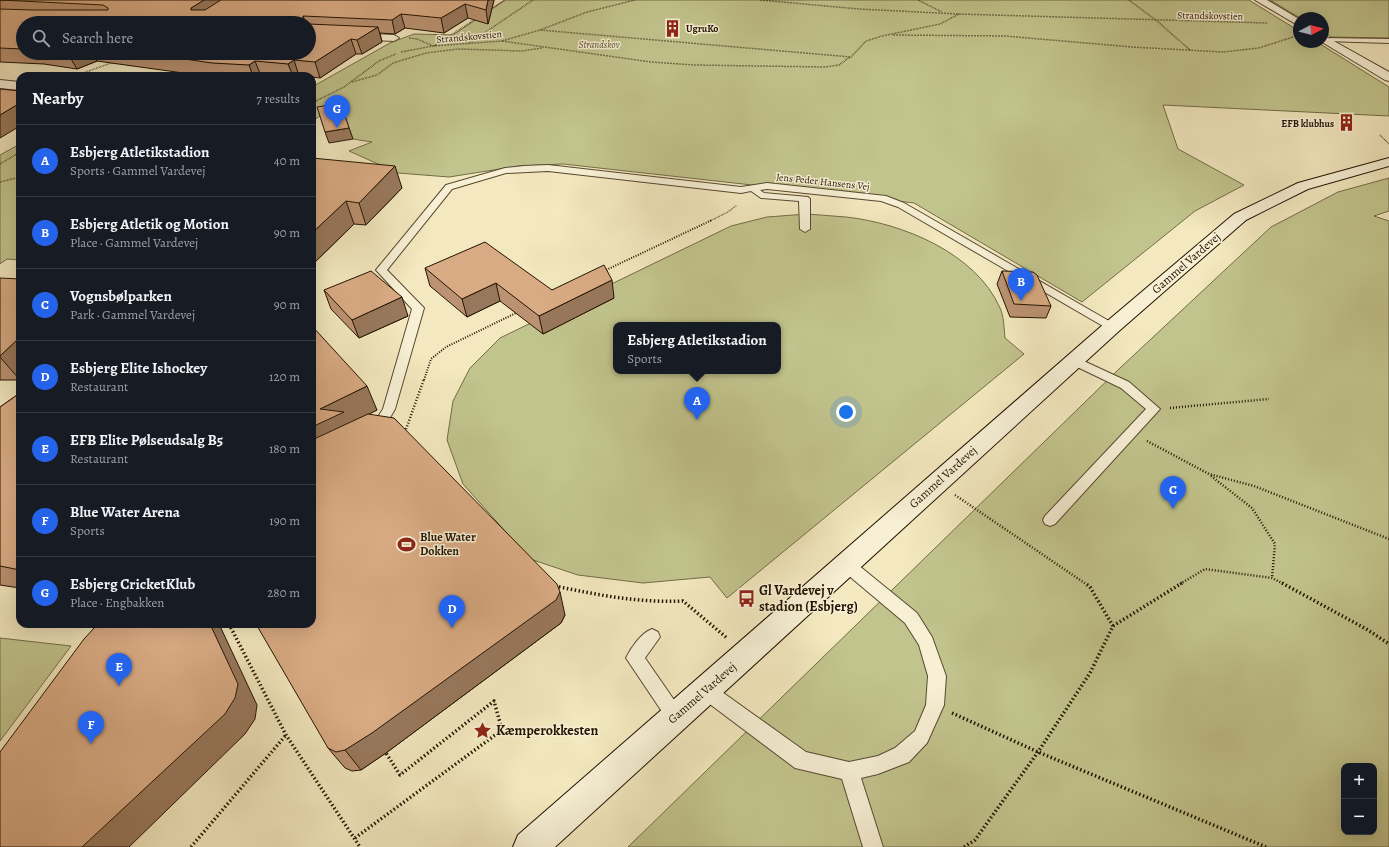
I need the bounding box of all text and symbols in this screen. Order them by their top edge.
street label: Strandskovstien [1177,8,1244,23]
north arrow [1293,12,1329,48]
search box [16,16,316,60]
building icon: UgruKo [663,18,683,38]
place label: UgruKo [686,22,719,35]
icon: search [30,27,52,49]
street label: Strandskovstien [436,27,503,46]
text: Search here [62,28,133,48]
park label: Strandskov [578,38,620,51]
text: Nearby [32,87,83,110]
text: 7 results [256,90,300,107]
pin: G [324,95,350,128]
building icon: EFB klubhus [1337,113,1357,133]
place label: EFB klubhus [1281,117,1334,130]
text: Esbjerg Atletikstadion [70,142,210,162]
text: A [41,152,49,169]
text: 40 m [274,152,300,169]
text: Sports · Gammel Vardevej [70,162,206,179]
street label: Jens Peder Hansens Vej [776,170,870,193]
text: Esbjerg Atletik og Motion [70,214,229,234]
text: B [41,224,49,241]
text: 90 m [274,224,300,241]
street label: Gammel Vardevej [1148,229,1224,297]
text: Place · Gammel Vardevej [70,234,198,251]
pin: B [1008,268,1034,301]
text: Vognsbølparken [70,286,172,306]
text: C [41,296,49,313]
text: 90 m [274,296,300,313]
text: Park · Gammel Vardevej [70,306,195,323]
popup [613,322,781,374]
text: Esbjerg Atletikstadion [627,330,767,350]
text: Sports [627,350,662,367]
text: Esbjerg Elite Ishockey [70,358,207,378]
text: D [40,368,50,385]
text: 120 m [269,368,300,385]
text: Restaurant [70,378,128,395]
pin: A [684,387,710,420]
your location [836,402,856,422]
text: EFB Elite Pølseudsalg B5 [70,430,223,450]
text: E [41,440,49,457]
text: 180 m [269,440,300,457]
street label: Gammel Vardevej [906,442,980,512]
text: Restaurant [70,450,128,467]
pin: C [1160,476,1186,509]
text: Blue Water Arena [70,502,180,522]
text: F [42,512,48,529]
text: 190 m [269,512,300,529]
text: Sports [70,522,105,539]
place label: Blue Water Dokken [420,529,476,559]
sports icon: Blue Water Dokken [397,534,417,554]
text: Esbjerg CricketKlub [70,574,195,594]
place label: Gl Vardevej v stadion (Esbjerg) [759,581,858,616]
text: G [41,584,49,601]
text: 280 m [267,584,300,601]
bus stop icon: Gl Vardevej v stadion (Esbjerg) [736,588,756,608]
text: Place · Engbakken [70,594,164,611]
pin: D [439,595,465,628]
pin: E [106,653,132,686]
street label: Gammel Vardevej [664,659,740,727]
pin: F [78,711,104,744]
place icon: Kæmperokkesten [473,720,493,740]
place label: Kæmperokkesten [496,721,599,740]
map controls [1341,763,1377,835]
button: + [1341,763,1377,799]
button: − [1341,799,1377,835]

